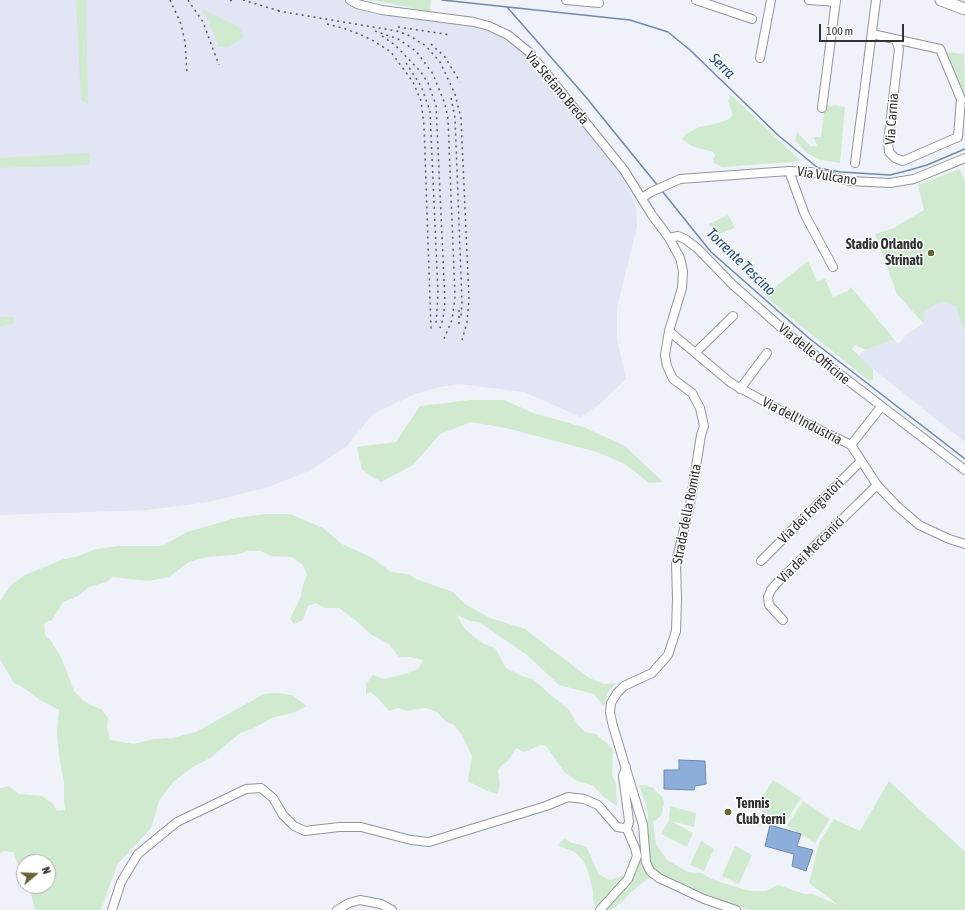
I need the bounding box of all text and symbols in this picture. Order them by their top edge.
scale bar [821,16,906,42]
text: 100 m [826,24,853,38]
street label: Via Stefano Breda [521,48,593,128]
water label: Serra [706,50,738,82]
street label: Via Carnia [882,92,902,146]
street label: Via Vulcano [796,163,858,189]
water label: Torrente Tescino [703,224,779,300]
place label: Stadio Orlando Strinati [846,237,923,270]
marker: Stadio Orlando Strinati [926,248,936,258]
street label: Via delle Officine [775,320,853,388]
street label: Via dell'Industria [759,394,845,448]
street label: Strada della Romita [669,463,705,565]
street label: Via dei Forgiatori [775,475,847,547]
street label: Via dei Meccanici [774,513,848,587]
place label: Tennis Club terni [736,796,786,828]
marker: Tennis Club terni [723,807,733,817]
north arrow [16,854,56,894]
text: N [40,865,53,875]

